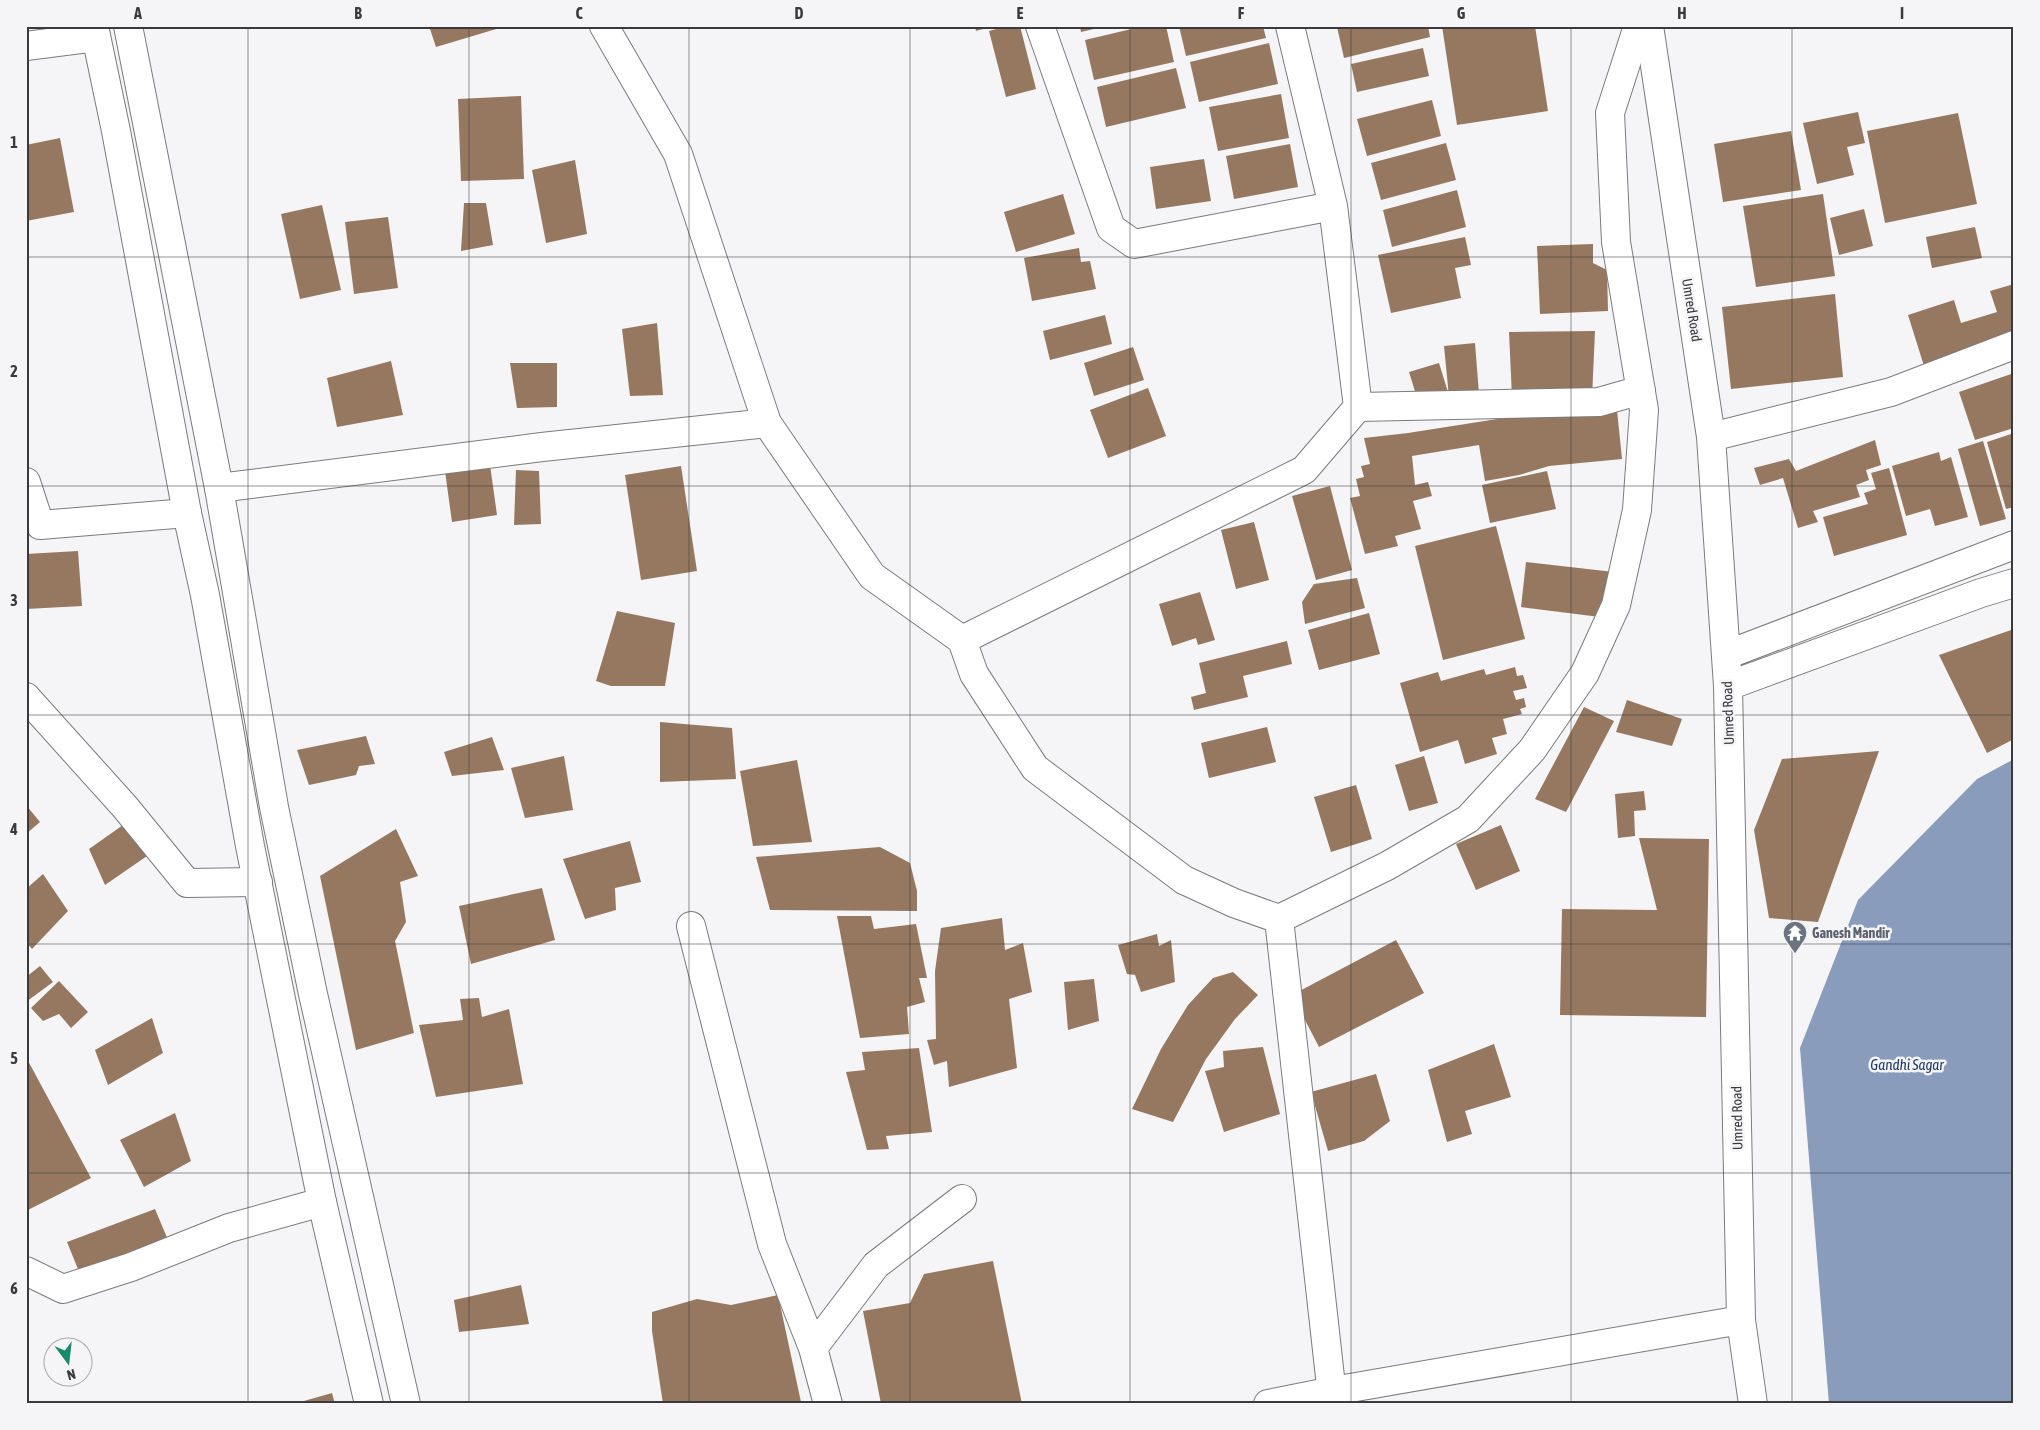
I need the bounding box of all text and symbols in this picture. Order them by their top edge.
text: A [133,4,142,22]
text: B [354,4,362,22]
text: C [575,4,583,22]
text: D [795,4,804,22]
text: E [1017,4,1024,22]
text: F [1238,4,1245,22]
text: G [1457,4,1466,22]
text: H [1677,4,1687,22]
text: I [1900,4,1904,22]
text: 1 [10,133,18,151]
street label: Umred Road [1679,277,1705,343]
text: 2 [10,362,18,380]
text: 3 [10,591,18,609]
street label: Umred Road [1719,681,1737,745]
text: 4 [9,820,18,838]
temple icon: Ganesh Mandir [1782,920,1808,954]
place label: Ganesh Mandir [1812,925,1890,941]
text: 5 [10,1049,18,1067]
water label: Gandhi Sagar [1870,1056,1944,1073]
street label: Umred Road [1728,1086,1746,1150]
text: 6 [10,1279,18,1297]
north arrow [42,1338,92,1388]
text: N [65,1366,77,1383]

